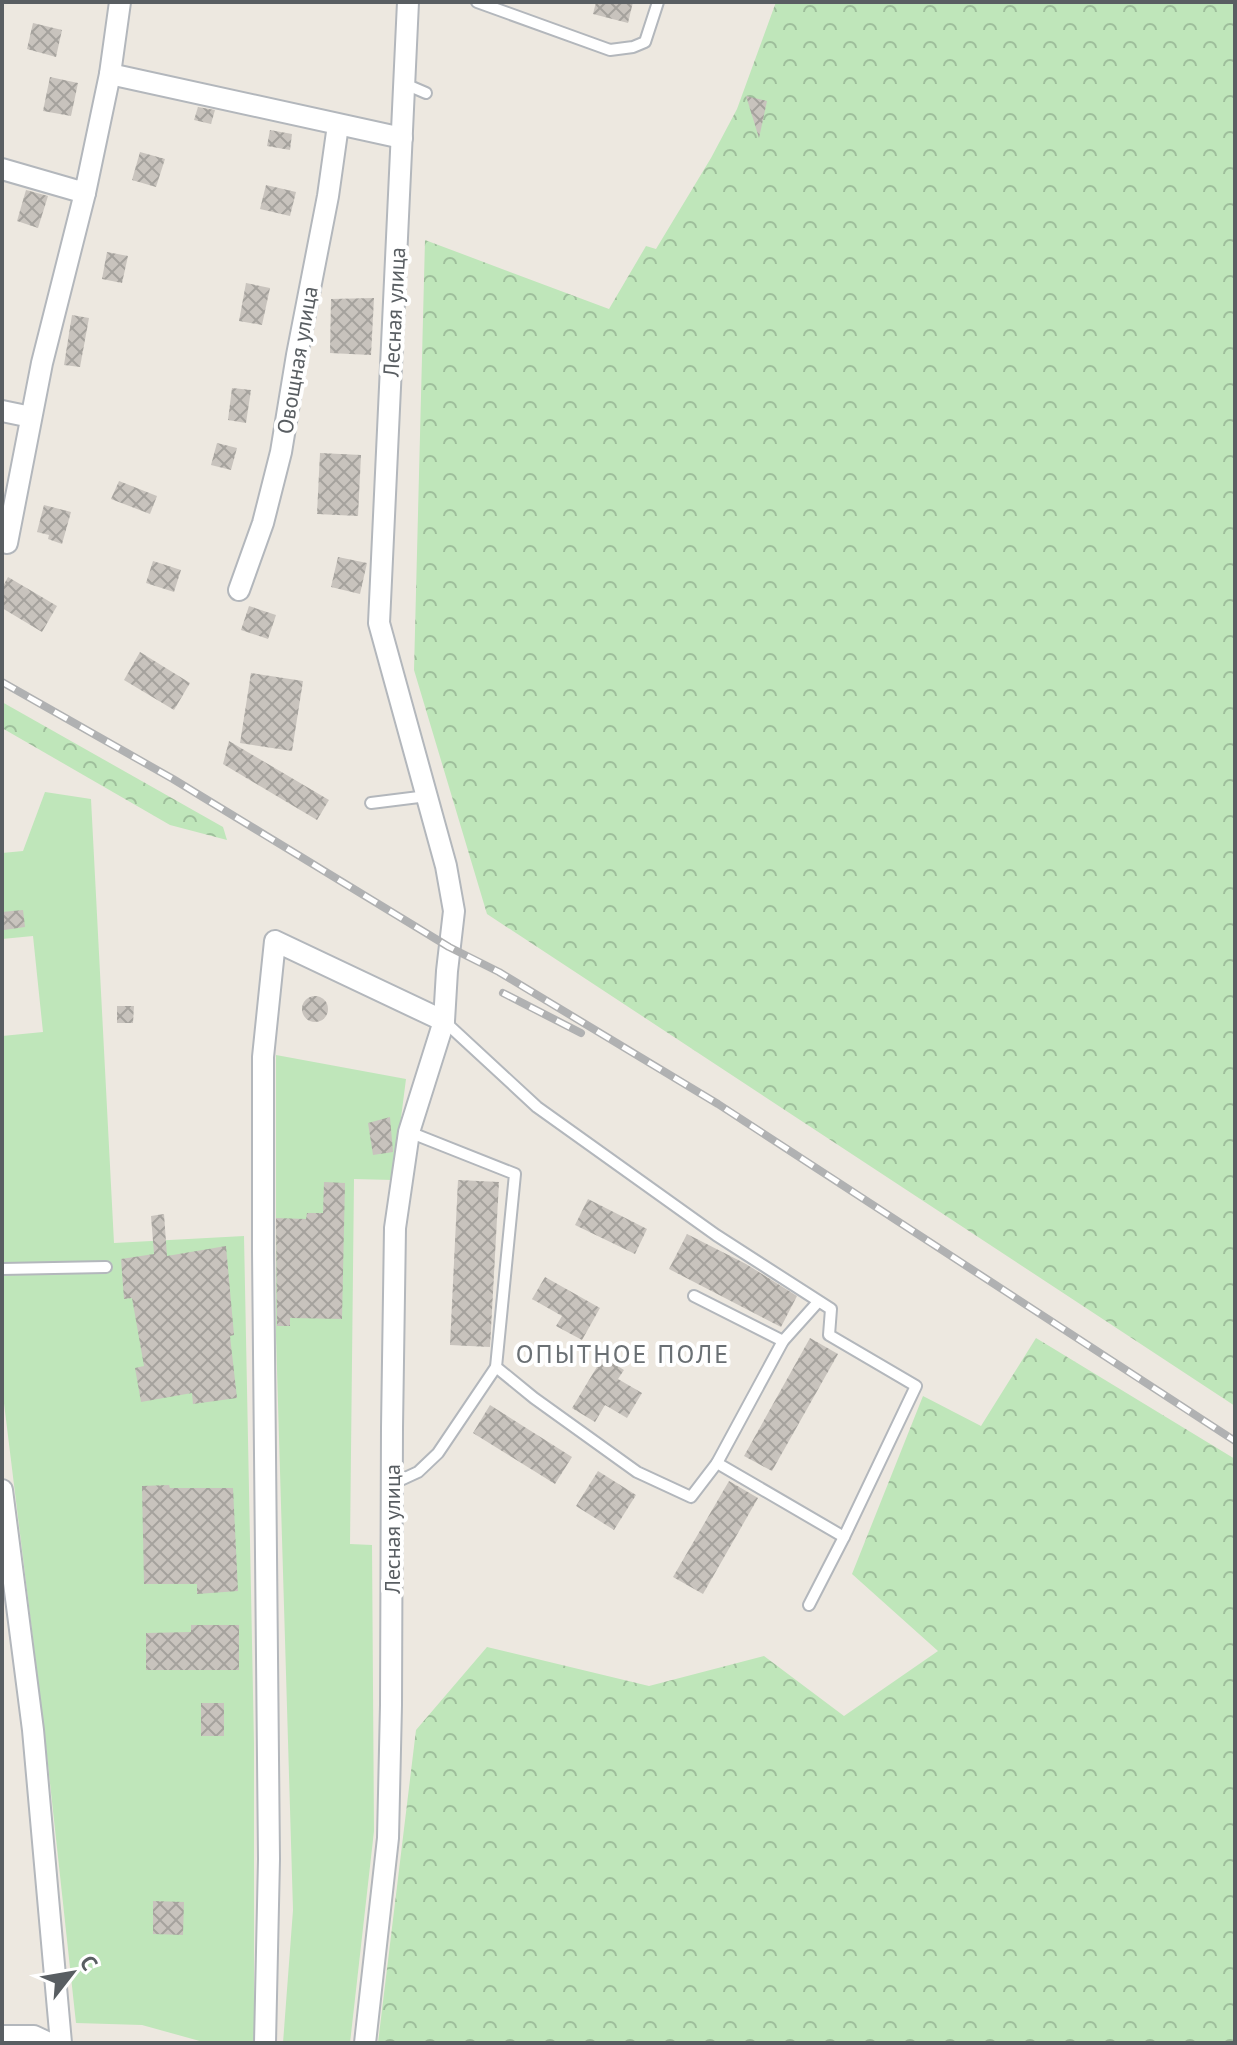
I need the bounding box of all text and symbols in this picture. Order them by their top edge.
street label: Лесная улица [377,247,411,378]
street label: Овощная улица [270,284,324,436]
district label: ОПЫТНОЕ ПОЛЕ [516,1337,730,1370]
street label: Лесная улица [378,1464,406,1595]
north arrow [32,1933,112,2013]
text: С [74,1950,104,1975]

